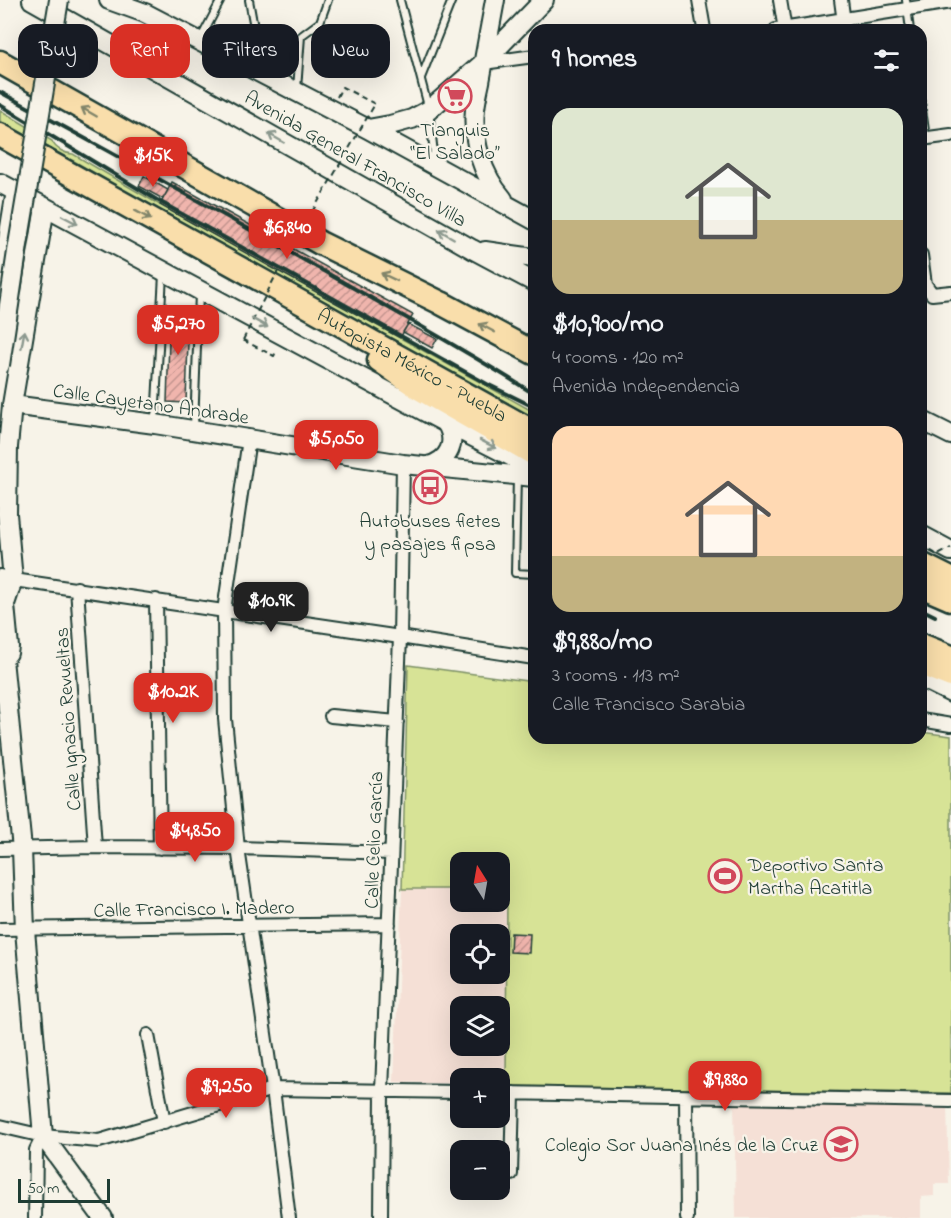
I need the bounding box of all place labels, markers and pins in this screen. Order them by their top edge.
supermarket icon: Tianguis “El Salado” [437,78,473,114]
place label: Tianguis “El Salado” [410,117,500,169]
pin: $15K [117,137,189,188]
pin: $6,840 [238,209,336,260]
pin: $5,270 [129,305,227,356]
pin: $5,050 [287,420,385,471]
bus stop icon: Autobuses fletes y pasajes fipsa [412,469,448,505]
place label: Autobuses fletes y pasajes fipsa [359,508,501,560]
pin: $10.9K [222,582,320,633]
pin: $10.2K [124,673,222,724]
pin: $4,850 [146,812,244,863]
place label: Deportivo Santa Martha Acatitla [747,852,884,904]
sports icon: Deportivo Santa Martha Acatitla [707,858,743,894]
pin: $9,880 [676,1061,774,1112]
pin: $9,250 [177,1068,275,1119]
school or university icon: Colegio Sor Juana Inés de la Cruz [823,1126,859,1162]
place label: Colegio Sor Juana Inés de la Cruz [545,1132,819,1162]

